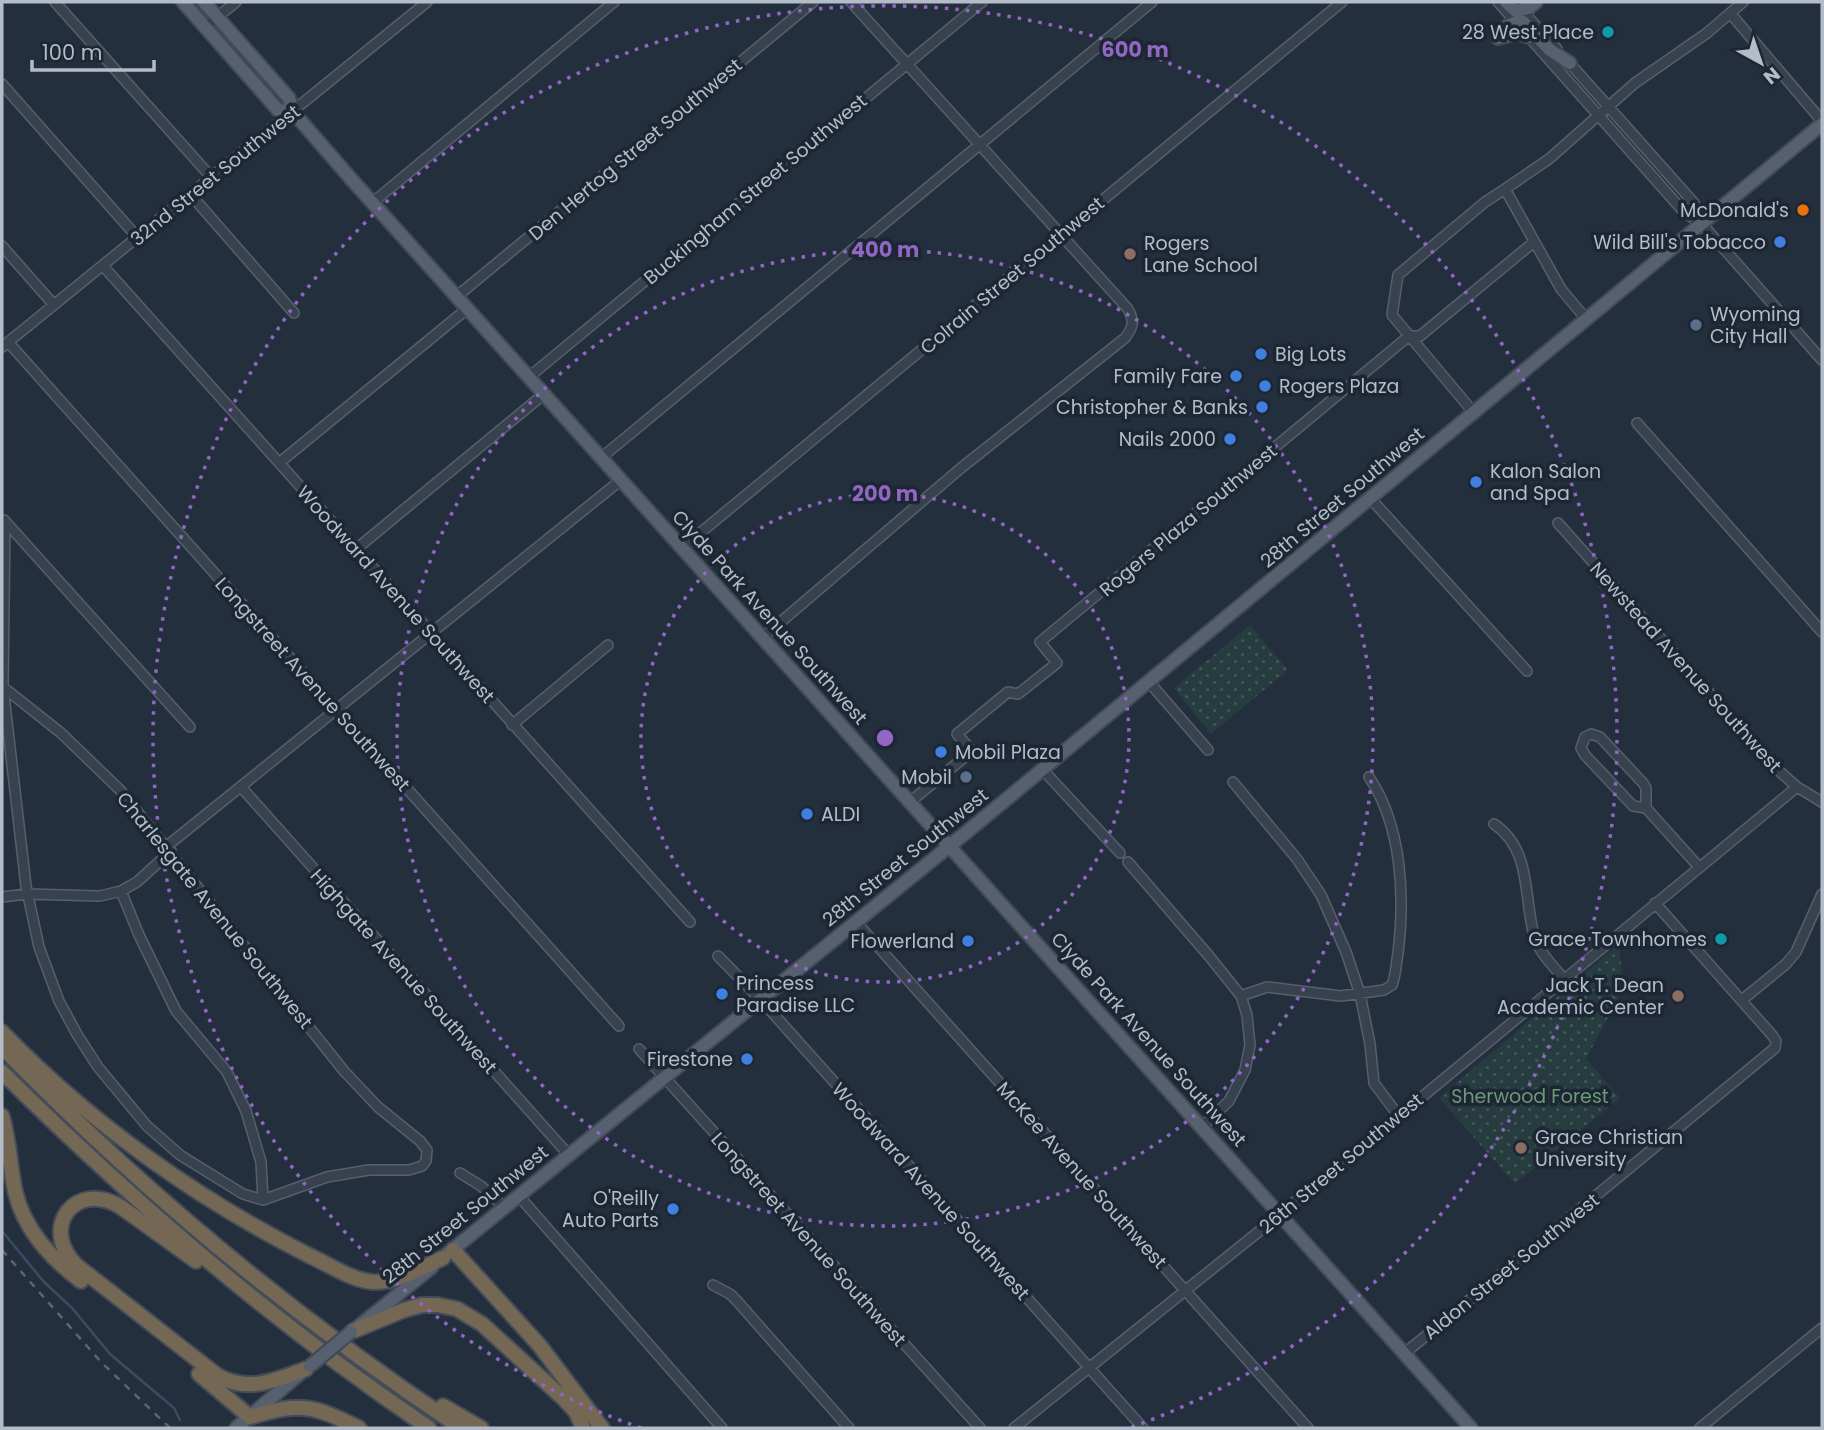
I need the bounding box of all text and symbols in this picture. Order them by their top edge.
place label: 28 West Place [1462,19,1594,46]
marker: 28 West Place [1600,24,1616,40]
scale bar [32,28,154,72]
north arrow [1726,28,1796,98]
text: 600 m [1101,35,1169,64]
text: 100 m [42,38,102,67]
street label: Den Hertog Street Southwest [523,52,748,247]
text: N [1757,61,1786,91]
street label: Buckingham Street Southwest [638,88,873,291]
street label: 32nd Street Southwest [125,98,306,252]
street label: Colrain Street Southwest [914,190,1110,361]
place label: McDonald's [1680,197,1789,224]
marker: McDonald's [1795,202,1811,218]
place label: Wild Bill's Tobacco [1593,229,1766,256]
place label: Rogers Lane School [1144,230,1258,279]
marker: Wild Bill's Tobacco [1772,234,1788,250]
text: 400 m [851,235,919,264]
marker: Rogers Lane School [1122,246,1138,262]
place label: Wyoming City Hall [1710,301,1801,350]
marker: Wyoming City Hall [1688,317,1704,333]
place label: Big Lots [1275,341,1346,368]
marker: Big Lots [1253,346,1269,362]
place label: Family Fare [1114,363,1222,390]
marker: Family Fare [1228,368,1244,384]
place label: Rogers Plaza [1279,373,1399,400]
marker: Rogers Plaza [1257,378,1273,394]
place label: Christopher & Banks [1056,394,1248,421]
marker: Christopher & Banks [1254,399,1270,415]
street label: 28th Street Southwest [1255,421,1430,574]
place label: Nails 2000 [1119,426,1216,453]
marker: Nails 2000 [1222,431,1238,447]
street label: Rogers Plaza Southwest [1094,438,1283,603]
place label: Kalon Salon and Spa [1490,458,1601,507]
marker: Kalon Salon and Spa [1468,474,1484,490]
text: 200 m [852,479,918,508]
street label: Woodward Avenue Southwest [290,480,501,709]
street label: Clyde Park Avenue Southwest [666,504,874,731]
street label: Newstead Avenue Southwest [1584,556,1788,779]
street label: Longstreet Avenue Southwest [209,571,416,797]
centre of rings [873,726,897,750]
place label: Mobil Plaza [955,739,1061,766]
marker: Mobil Plaza [933,744,949,760]
place label: Mobil [901,764,952,791]
marker: Mobil [958,769,974,785]
street label: 28th Street Southwest [817,782,994,933]
street label: Charlesgate Avenue Southwest [110,786,319,1035]
place label: ALDI [821,801,860,828]
marker: ALDI [799,806,815,822]
street label: Highgate Avenue Southwest [304,863,503,1080]
street label: Clyde Park Avenue Southwest [1045,926,1253,1153]
place label: Grace Townhomes [1528,926,1707,953]
place label: Flowerland [851,928,954,955]
marker: Grace Townhomes [1713,931,1729,947]
marker: Flowerland [960,933,976,949]
place label: Princess Paradise LLC [736,970,855,1019]
place label: Jack T. Dean Academic Center [1497,972,1664,1021]
marker: Princess Paradise LLC [714,986,730,1002]
marker: Jack T. Dean Academic Center [1670,988,1686,1004]
place label: Firestone [647,1046,733,1073]
marker: Firestone [739,1051,755,1067]
street label: McKee Avenue Southwest [990,1076,1173,1275]
street label: Woodward Avenue Southwest [825,1077,1036,1306]
park label: Sherwood Forest [1451,1083,1609,1110]
street label: 26th Street Southwest [1254,1087,1429,1240]
place label: Grace Christian University [1535,1124,1683,1173]
street label: Longstreet Avenue Southwest [705,1126,912,1352]
street label: 28th Street Southwest [377,1139,554,1290]
marker: Grace Christian University [1513,1140,1529,1156]
place label: O'Reilly Auto Parts [562,1185,659,1234]
street label: Aldon Street Southwest [1418,1187,1605,1346]
marker: O'Reilly Auto Parts [665,1201,681,1217]

